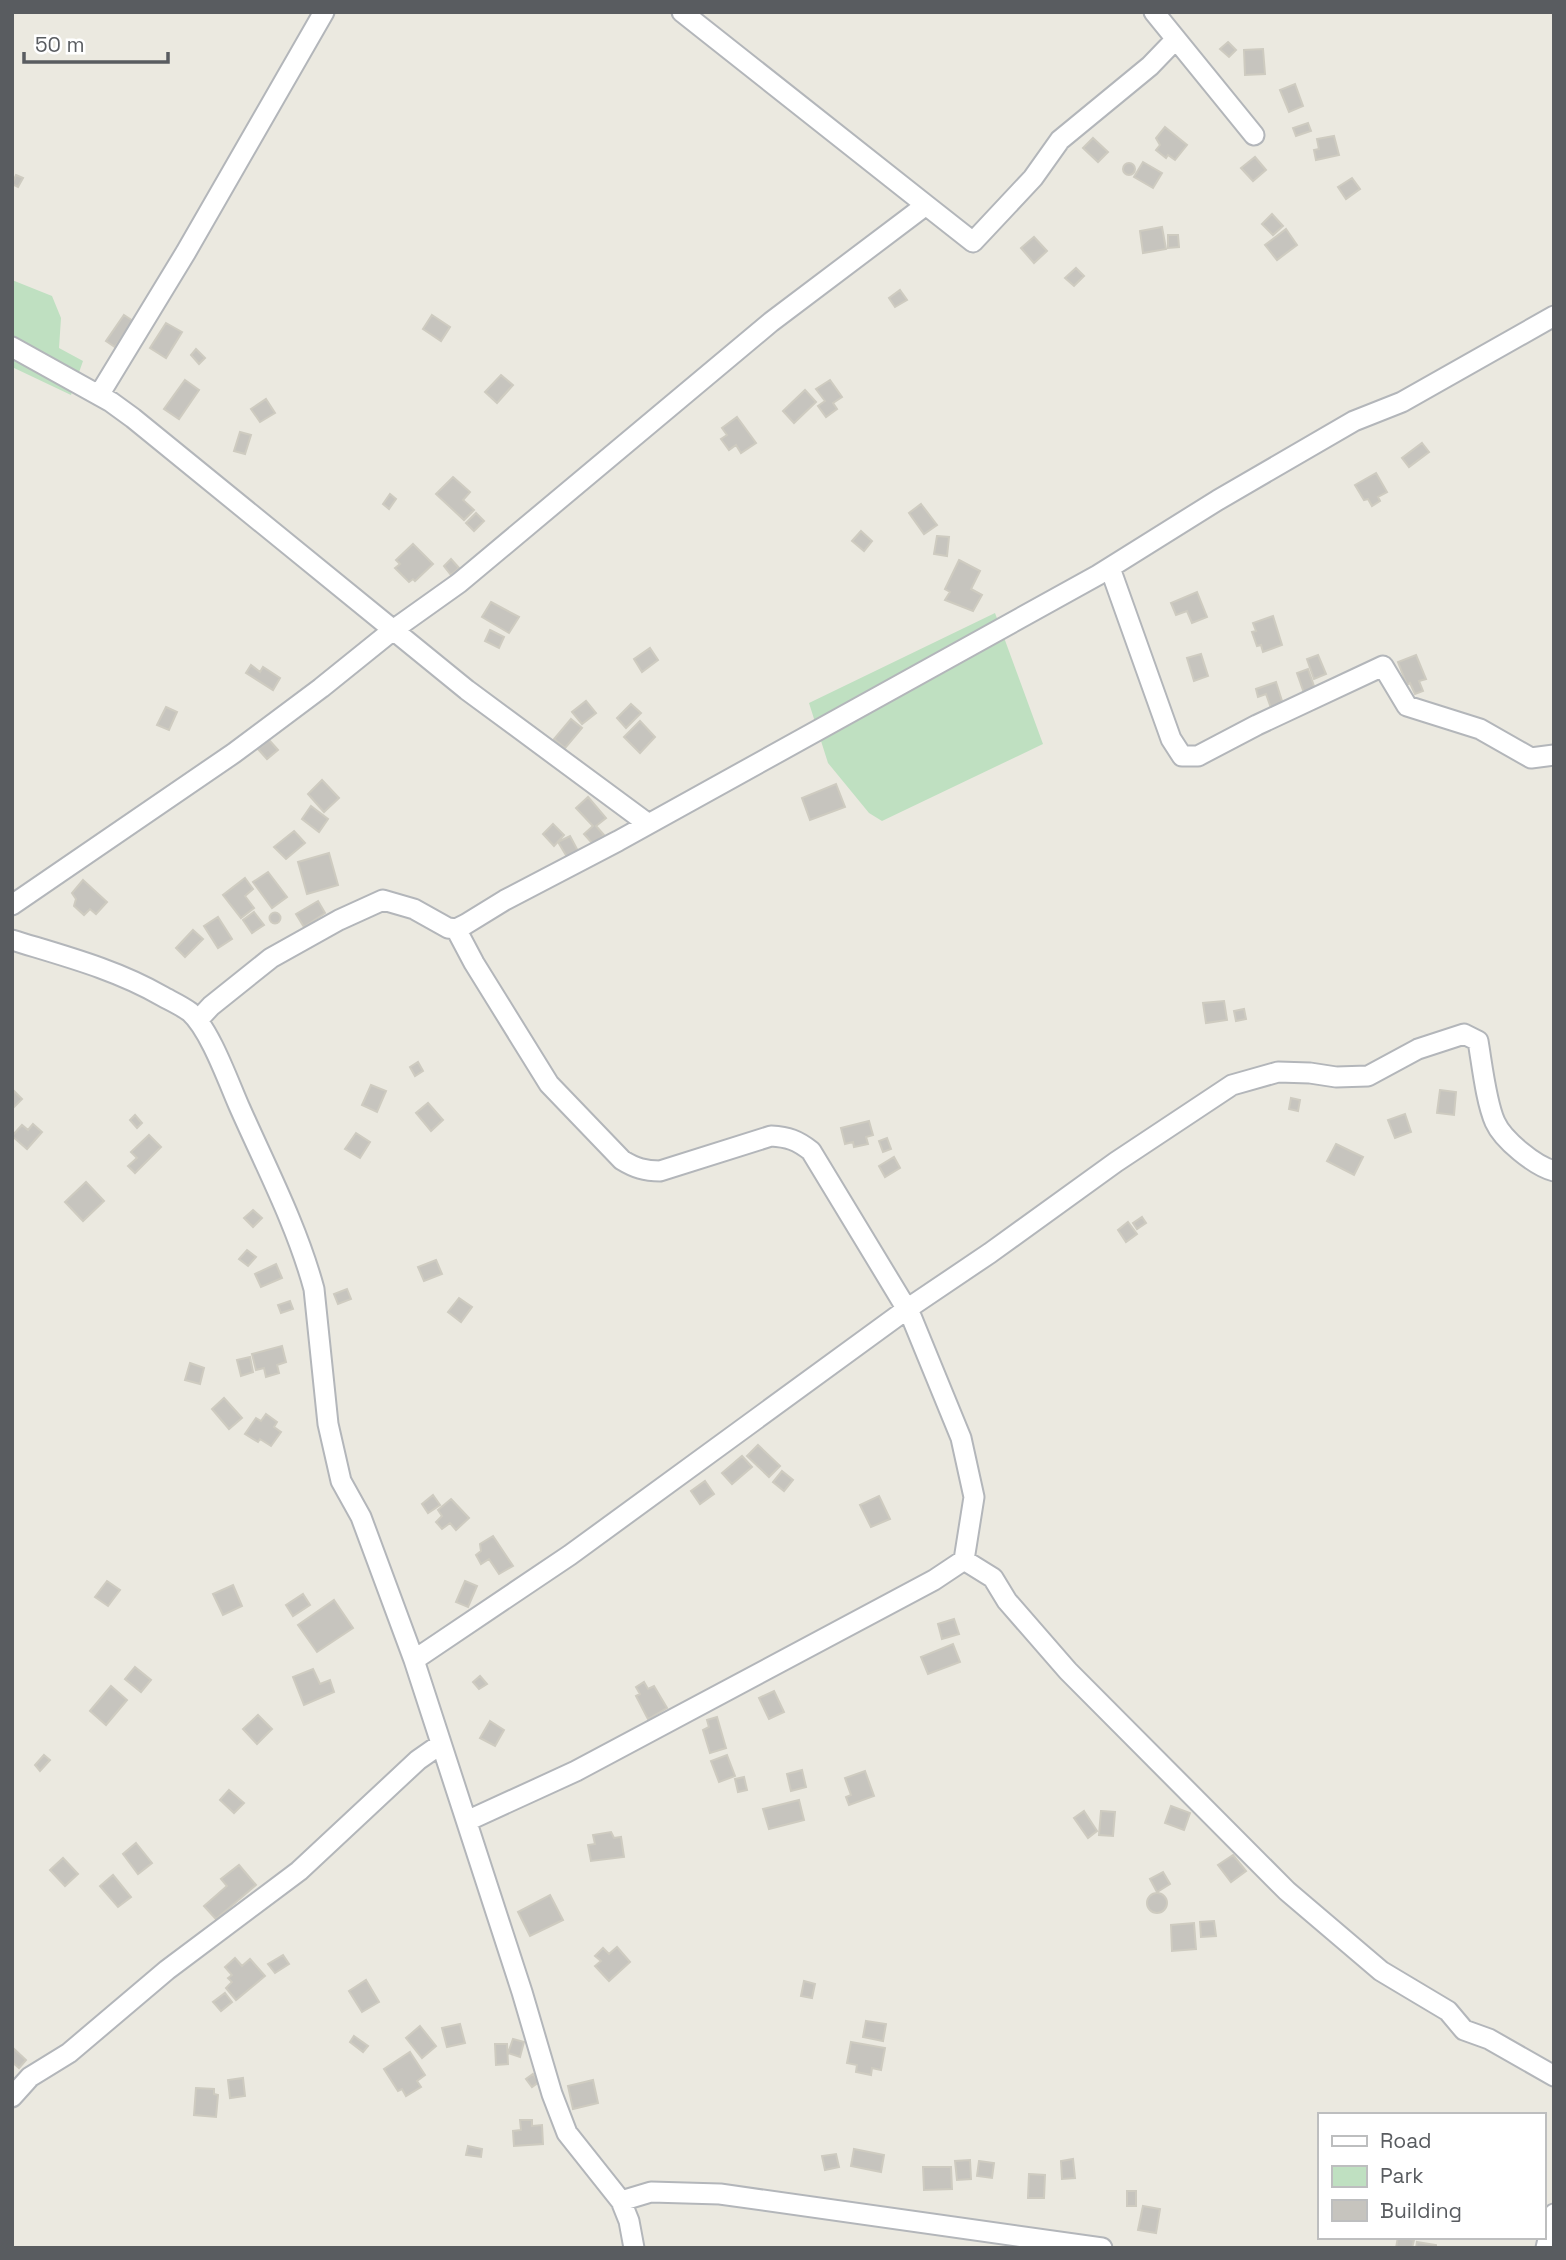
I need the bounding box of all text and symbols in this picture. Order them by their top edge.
scale bar [24,21,168,65]
text: 50 m [35,31,85,58]
legend [1318,2113,1545,2239]
text: Road [1380,2127,1432,2154]
text: Park [1380,2162,1424,2189]
text: Building [1380,2197,1462,2224]

